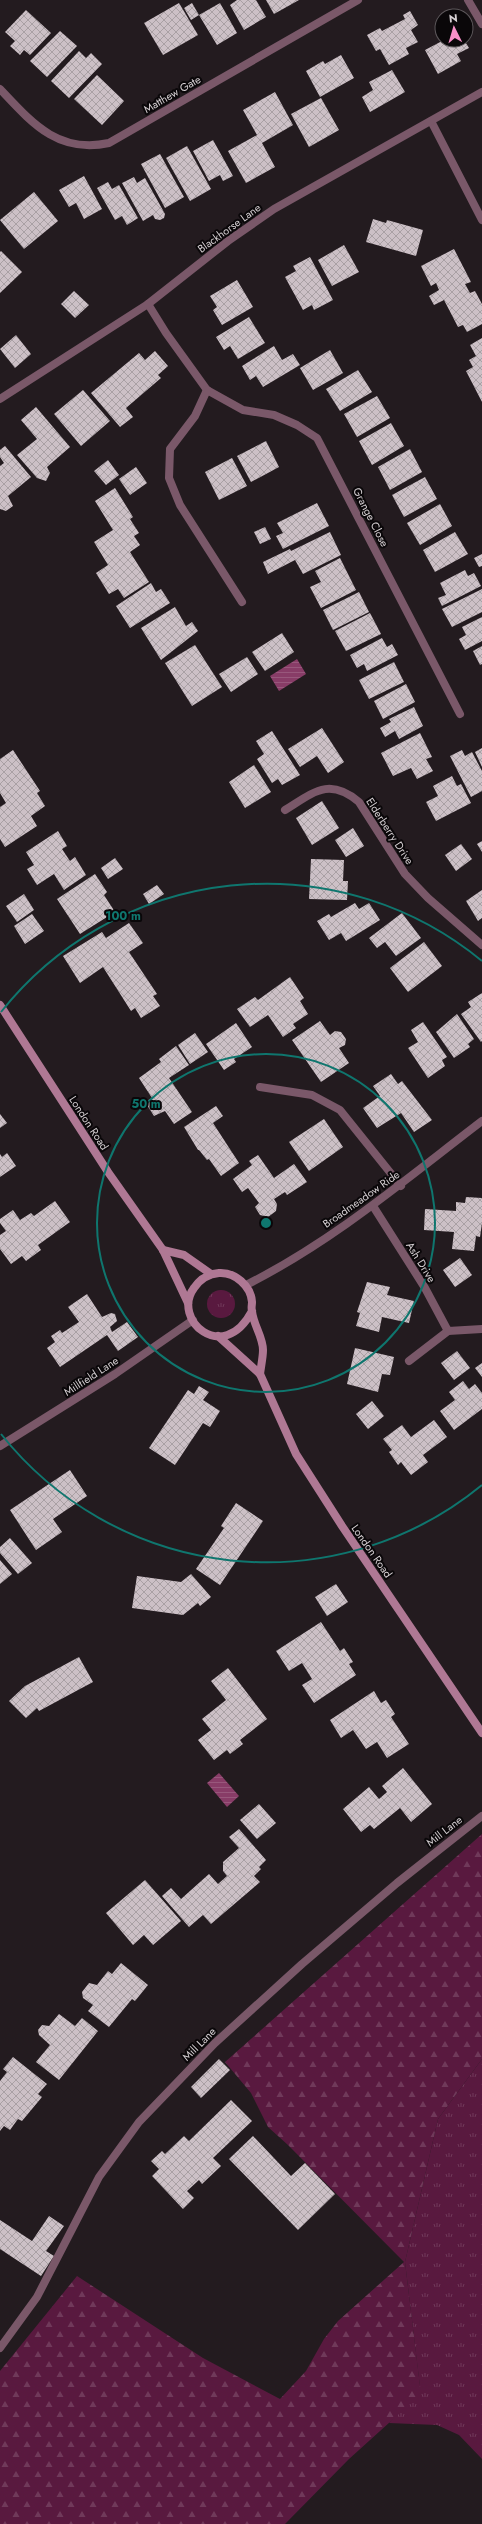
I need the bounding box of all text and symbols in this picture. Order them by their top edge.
north arrow [434,8,474,48]
text: N [448,10,458,26]
street label: Matthew Gate [140,71,204,117]
street label: Blackhorse Lane [194,199,264,256]
street label: Grange Close [349,485,393,550]
street label: Elderberry Drive [362,794,418,868]
text: 100 m [105,907,141,925]
street label: London Road [65,1093,113,1153]
text: 50 m [131,1095,161,1113]
street label: Broadmeadow Ride [319,1166,403,1232]
centre of rings [259,1216,273,1230]
street label: Ash Drive [402,1239,440,1286]
street label: Millfield Lane [61,1352,122,1400]
street label: London Road [348,1521,396,1581]
street label: Mill Lane [423,1812,466,1850]
street label: Mill Lane [179,2023,220,2064]

